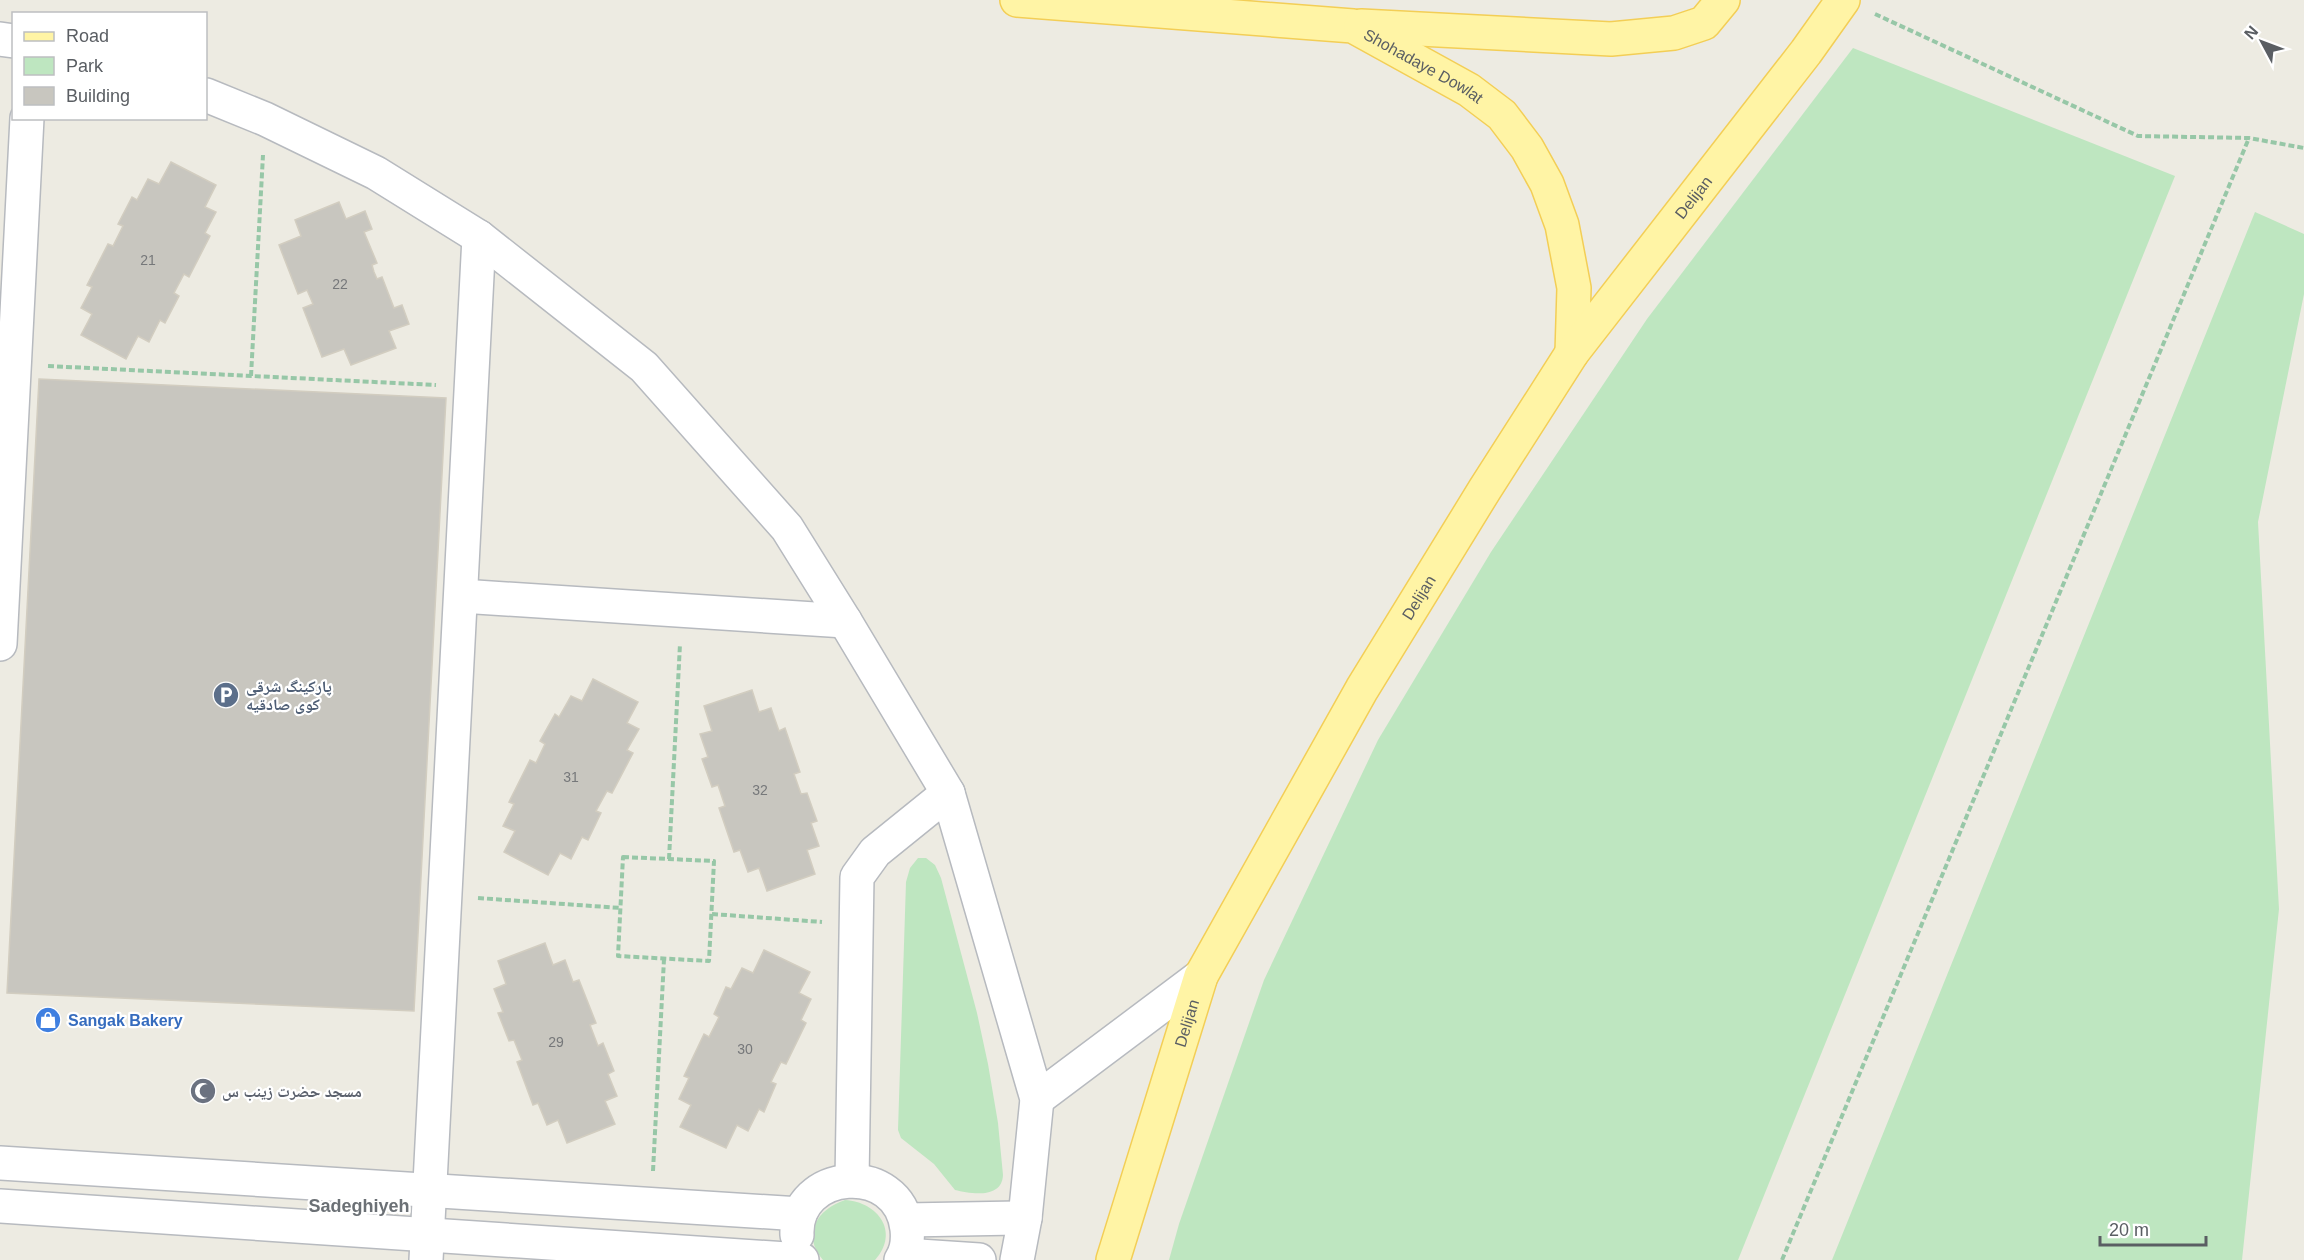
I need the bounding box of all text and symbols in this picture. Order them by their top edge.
legend [12,12,207,120]
north arrow [2232,12,2292,72]
text: N [2241,23,2261,42]
text: Road [66,26,109,46]
street label: Shohadaye Dowlat [1361,26,1487,107]
text: Park [66,56,104,76]
text: Building [66,86,130,106]
street label: Delijan [1672,173,1715,222]
house number: 21 [140,252,156,268]
house number: 22 [332,276,348,292]
street label: Delijan [1399,572,1439,623]
place label: پارکینگ شرقی کوی صادقیه [246,678,332,714]
parking icon: پارکینگ شرقی کوی صادقیه [211,680,241,710]
house number: 31 [563,769,579,785]
house number: 32 [752,782,768,798]
street label: Delijan [1172,997,1202,1049]
shop icon: Sangak Bakery [33,1005,63,1035]
place label: Sangak Bakery [68,1012,183,1029]
house number: 29 [548,1034,564,1050]
house number: 30 [737,1041,753,1057]
mosque icon: مسجد حضرت زینب س [188,1076,218,1106]
place label: مسجد حضرت زینب س [222,1083,362,1101]
district label: Sadeghiyeh [308,1196,410,1216]
scale bar [2100,1209,2206,1247]
text: 20 m [2109,1220,2149,1240]

